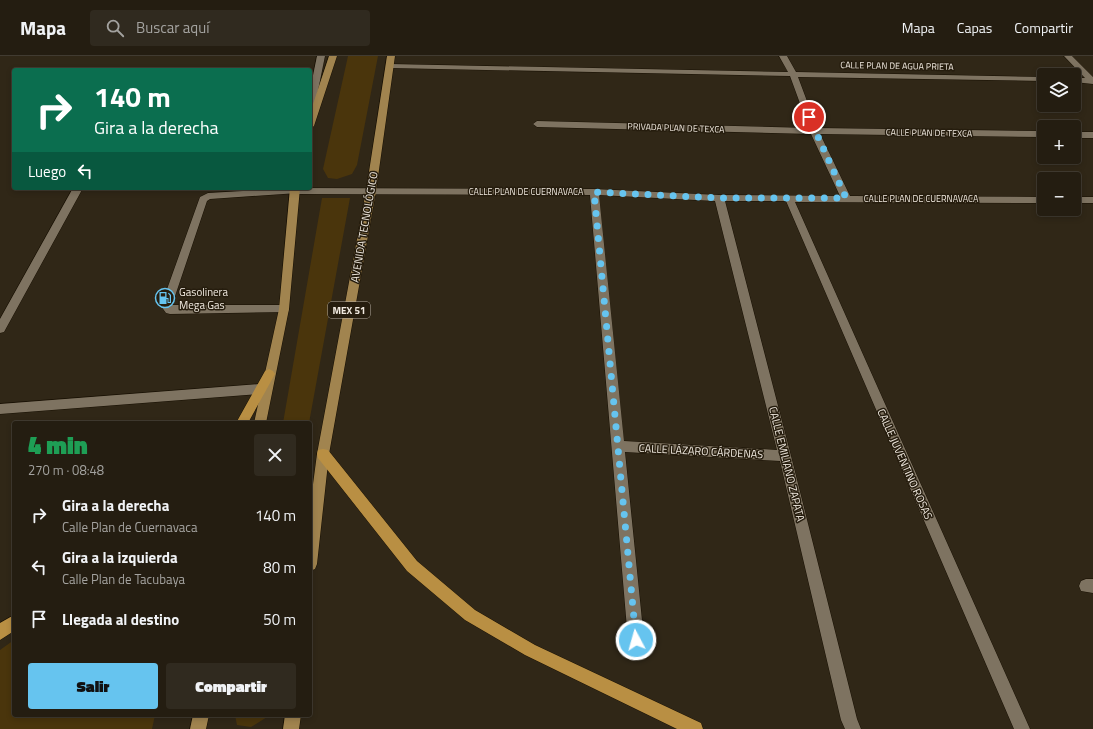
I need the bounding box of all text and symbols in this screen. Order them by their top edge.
search box [90,10,370,46]
text: Mapa [20,13,66,42]
text: Buscar aquí [136,16,209,39]
icon: search [104,17,126,39]
text: Mapa [902,17,935,38]
text: Capas [957,17,992,38]
text: Compartir [1014,17,1073,38]
street label: CALLE PLAN DE AGUA PRIETA [840,58,954,73]
map controls [1037,68,1081,216]
button: layers [1037,68,1081,112]
text: 140 m [94,75,171,118]
icon: right [28,84,80,136]
pin [792,100,826,134]
icon: arrive [798,106,820,128]
text: Gira a la derecha [94,114,219,141]
street label: PRIVADA PLAN DE TEXCA [627,119,725,136]
button: + [1037,120,1081,164]
street label: CALLE PLAN DE TEXCA [886,125,973,140]
text: Luego [28,160,66,183]
icon: left [74,160,96,182]
street label: AVENIDA TECNOLÓGICO [346,170,382,284]
button: − [1037,172,1081,216]
street label: CALLE PLAN DE CUERNAVACA [469,185,584,198]
street label: CALLE PLAN DE CUERNAVACA [864,192,979,205]
place label: Gasolinera Mega Gas [179,284,228,313]
fuel station icon: Gasolinera Mega Gas [154,287,176,309]
road number: MEX 51 [328,302,370,318]
street label: CALLE EMILIANO ZAPATA [765,405,809,523]
street label: CALLE JUVENTINO ROSAS [873,406,937,522]
text: 4 min [28,427,88,463]
button: close [254,434,296,476]
street label: CALLE LÁZARO CÁRDENAS [638,440,764,462]
text: 270 m · 08:48 [28,460,104,480]
text: Gira a la derecha [62,494,169,517]
icon: right [28,504,50,526]
text: 140 m [255,504,296,527]
text: Calle Plan de Cuernavaca [62,517,198,537]
text: Gira a la izquierda [62,546,178,569]
icon: left [28,556,50,578]
text: 80 m [263,556,296,579]
text: Calle Plan de Tacubaya [62,569,185,589]
icon: arrive [28,608,50,630]
text: Llegada al destino [62,608,179,631]
text: 50 m [263,608,296,631]
position arrow [615,619,657,661]
button: Salir [28,663,158,709]
button: Compartir [166,663,296,709]

